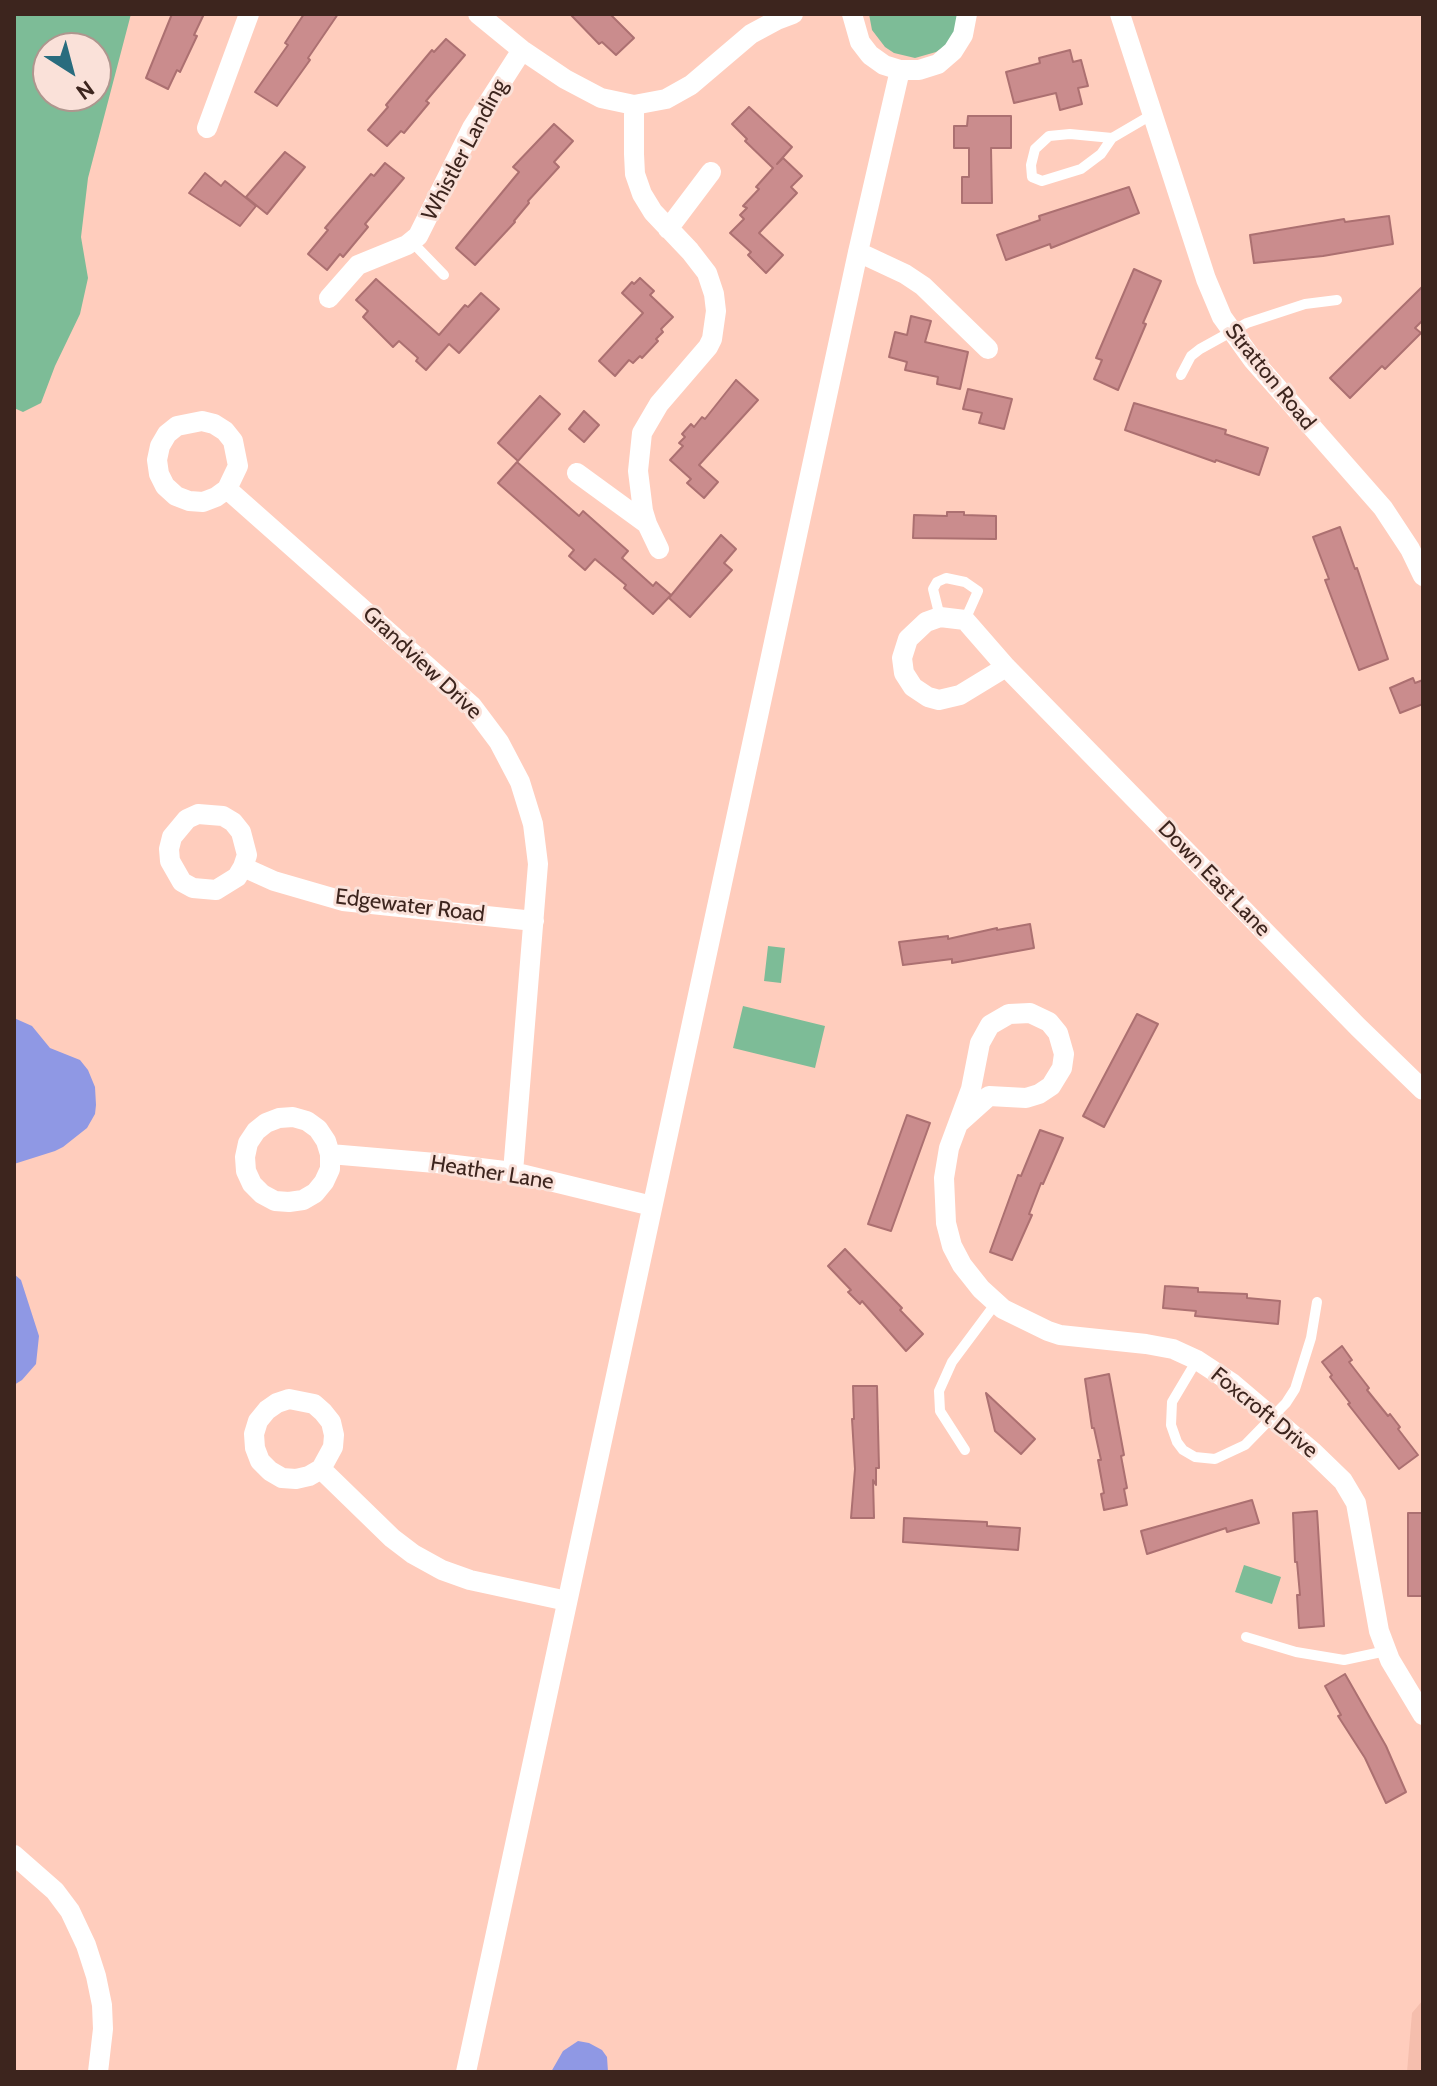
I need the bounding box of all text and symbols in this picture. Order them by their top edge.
north arrow [32,32,112,112]
text: N [71,75,99,106]
street label: Whistler Landing [417,75,513,225]
street label: Stratton Road [1219,319,1321,435]
street label: Grandview Drive [357,601,487,725]
street label: Down East Lane [1152,816,1276,942]
street label: Edgewater Road [334,884,486,928]
street label: Heather Lane [428,1150,556,1196]
street label: Foxcroft Drive [1205,1362,1323,1464]

